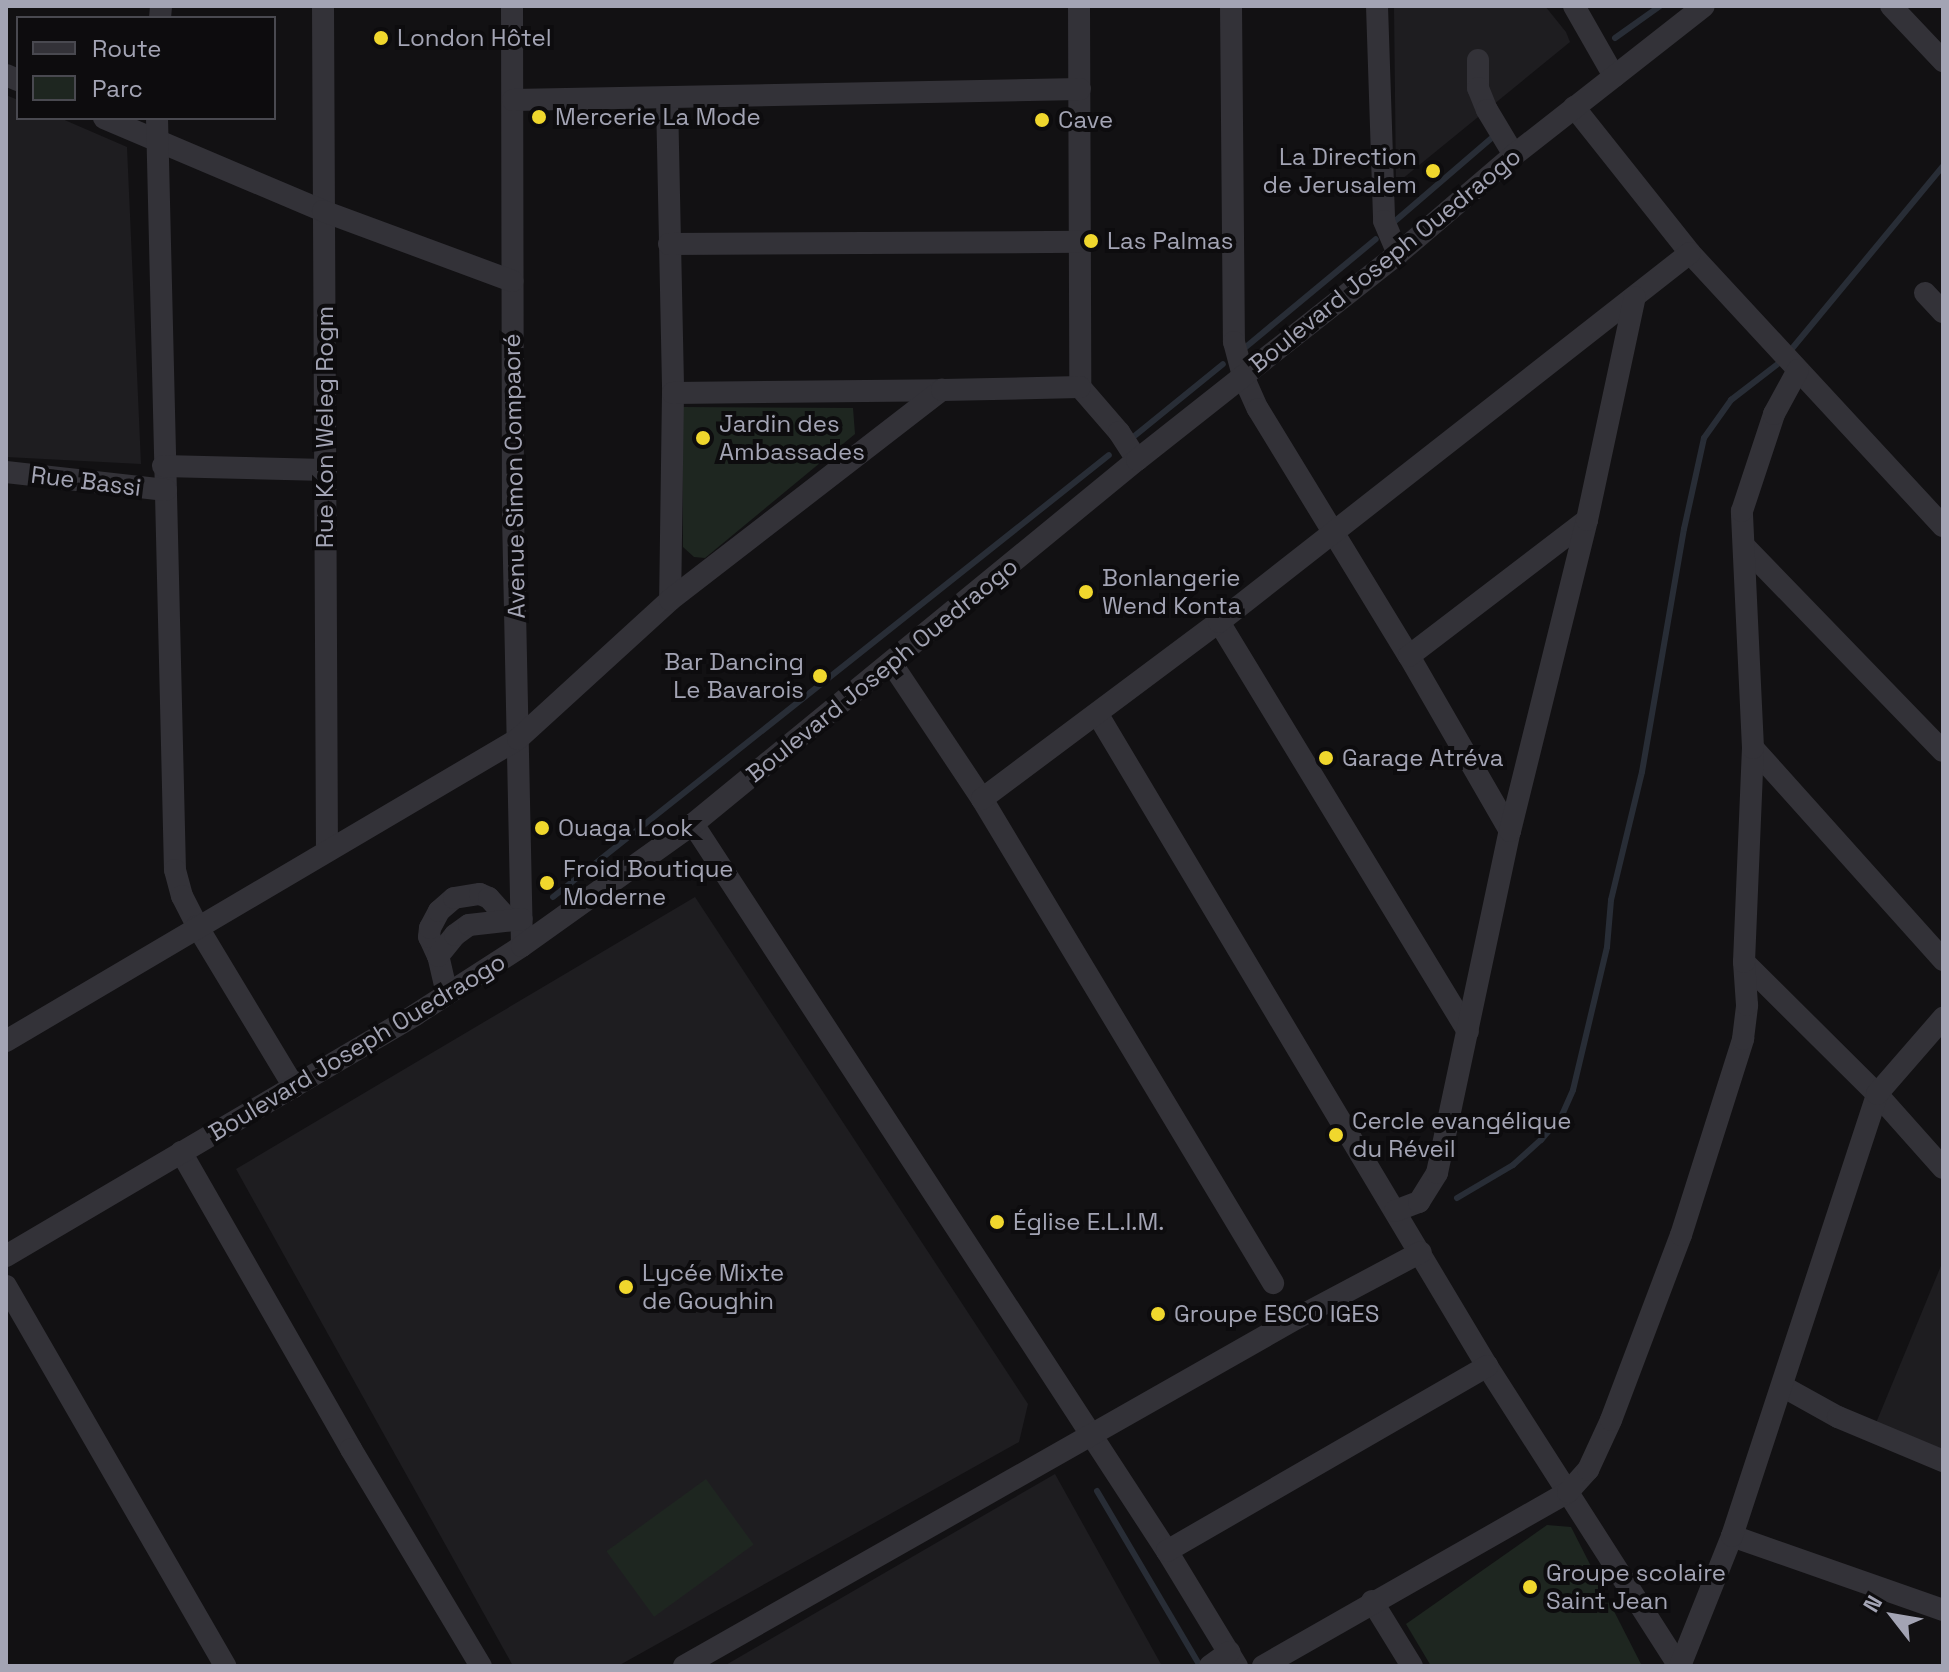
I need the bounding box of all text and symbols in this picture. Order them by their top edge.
legend [16,16,276,120]
place label: London Hôtel [397,24,552,52]
marker: London Hôtel [372,29,390,47]
text: Route [92,33,161,64]
text: Parc [92,73,143,104]
place label: Mercerie La Mode [555,103,761,131]
place label: Cave [1058,106,1113,134]
marker: Mercerie La Mode [530,108,548,126]
marker: Cave [1033,111,1051,129]
street label: Boulevard Joseph Ouedraogo [1244,142,1526,378]
place label: La Direction de Jerusalem [1263,143,1417,199]
marker: La Direction de Jerusalem [1424,162,1442,180]
place label: Las Palmas [1107,227,1233,255]
marker: Las Palmas [1082,232,1100,250]
street label: Rue Kon Weleg Rogm [311,306,339,548]
street label: Avenue Simon Compaoré [497,333,531,619]
place label: Jardin des Ambassades [719,410,865,466]
marker: Jardin des Ambassades [694,429,712,447]
street label: Rue Bassi [29,460,143,502]
street label: Boulevard Joseph Ouedraogo [741,552,1023,788]
place label: Bonlangerie Wend Konta [1102,564,1241,620]
marker: Bonlangerie Wend Konta [1077,583,1095,601]
place label: Bar Dancing Le Bavarois [664,648,804,704]
marker: Bar Dancing Le Bavarois [811,667,829,685]
place label: Garage Atréva [1342,744,1504,772]
marker: Garage Atréva [1317,749,1335,767]
place label: Ouaga Look [558,814,693,842]
marker: Ouaga Look [533,819,551,837]
place label: Froid Boutique Moderne [563,855,734,911]
marker: Froid Boutique Moderne [538,874,556,892]
street label: Boulevard Joseph Ouedraogo [204,947,510,1147]
place label: Cercle evangélique du Réveil [1352,1107,1571,1163]
marker: Cercle evangélique du Réveil [1327,1126,1345,1144]
place label: Église E.L.I.M. [1013,1208,1164,1236]
marker: Église E.L.I.M. [988,1213,1006,1231]
place label: Lycée Mixte de Goughin [642,1259,784,1315]
marker: Lycée Mixte de Goughin [617,1278,635,1296]
place label: Groupe ESCO IGES [1174,1300,1380,1328]
marker: Groupe ESCO IGES [1149,1305,1167,1323]
place label: Groupe scolaire Saint Jean [1546,1559,1726,1615]
north arrow [1853,1576,1933,1656]
marker: Groupe scolaire Saint Jean [1521,1578,1539,1596]
text: N [1857,1590,1888,1617]

